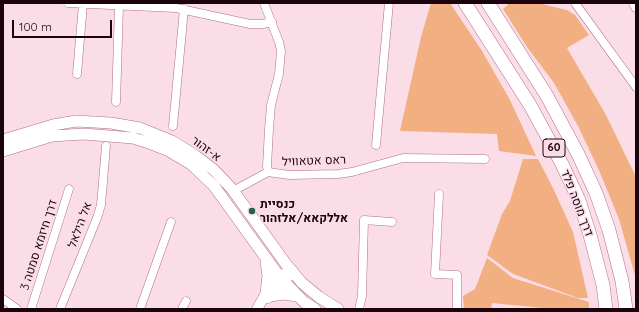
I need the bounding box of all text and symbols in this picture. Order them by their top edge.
scale bar [14,12,114,38]
text: 100 m [19,19,52,34]
street label: א-זהור [188,133,224,165]
road number: 60 [543,139,565,157]
street label: ראס אטאוויל [282,153,346,169]
street label: דרך מוסה פלד [558,168,596,238]
place label: כנסיית אללקאא/אלזהור [260,197,348,225]
street label: דרך חיזמא סמטה 3 [18,198,60,292]
street label: אל הילאל [65,200,95,250]
marker: כנסיית אללקאא/אלזהור [247,206,257,216]

